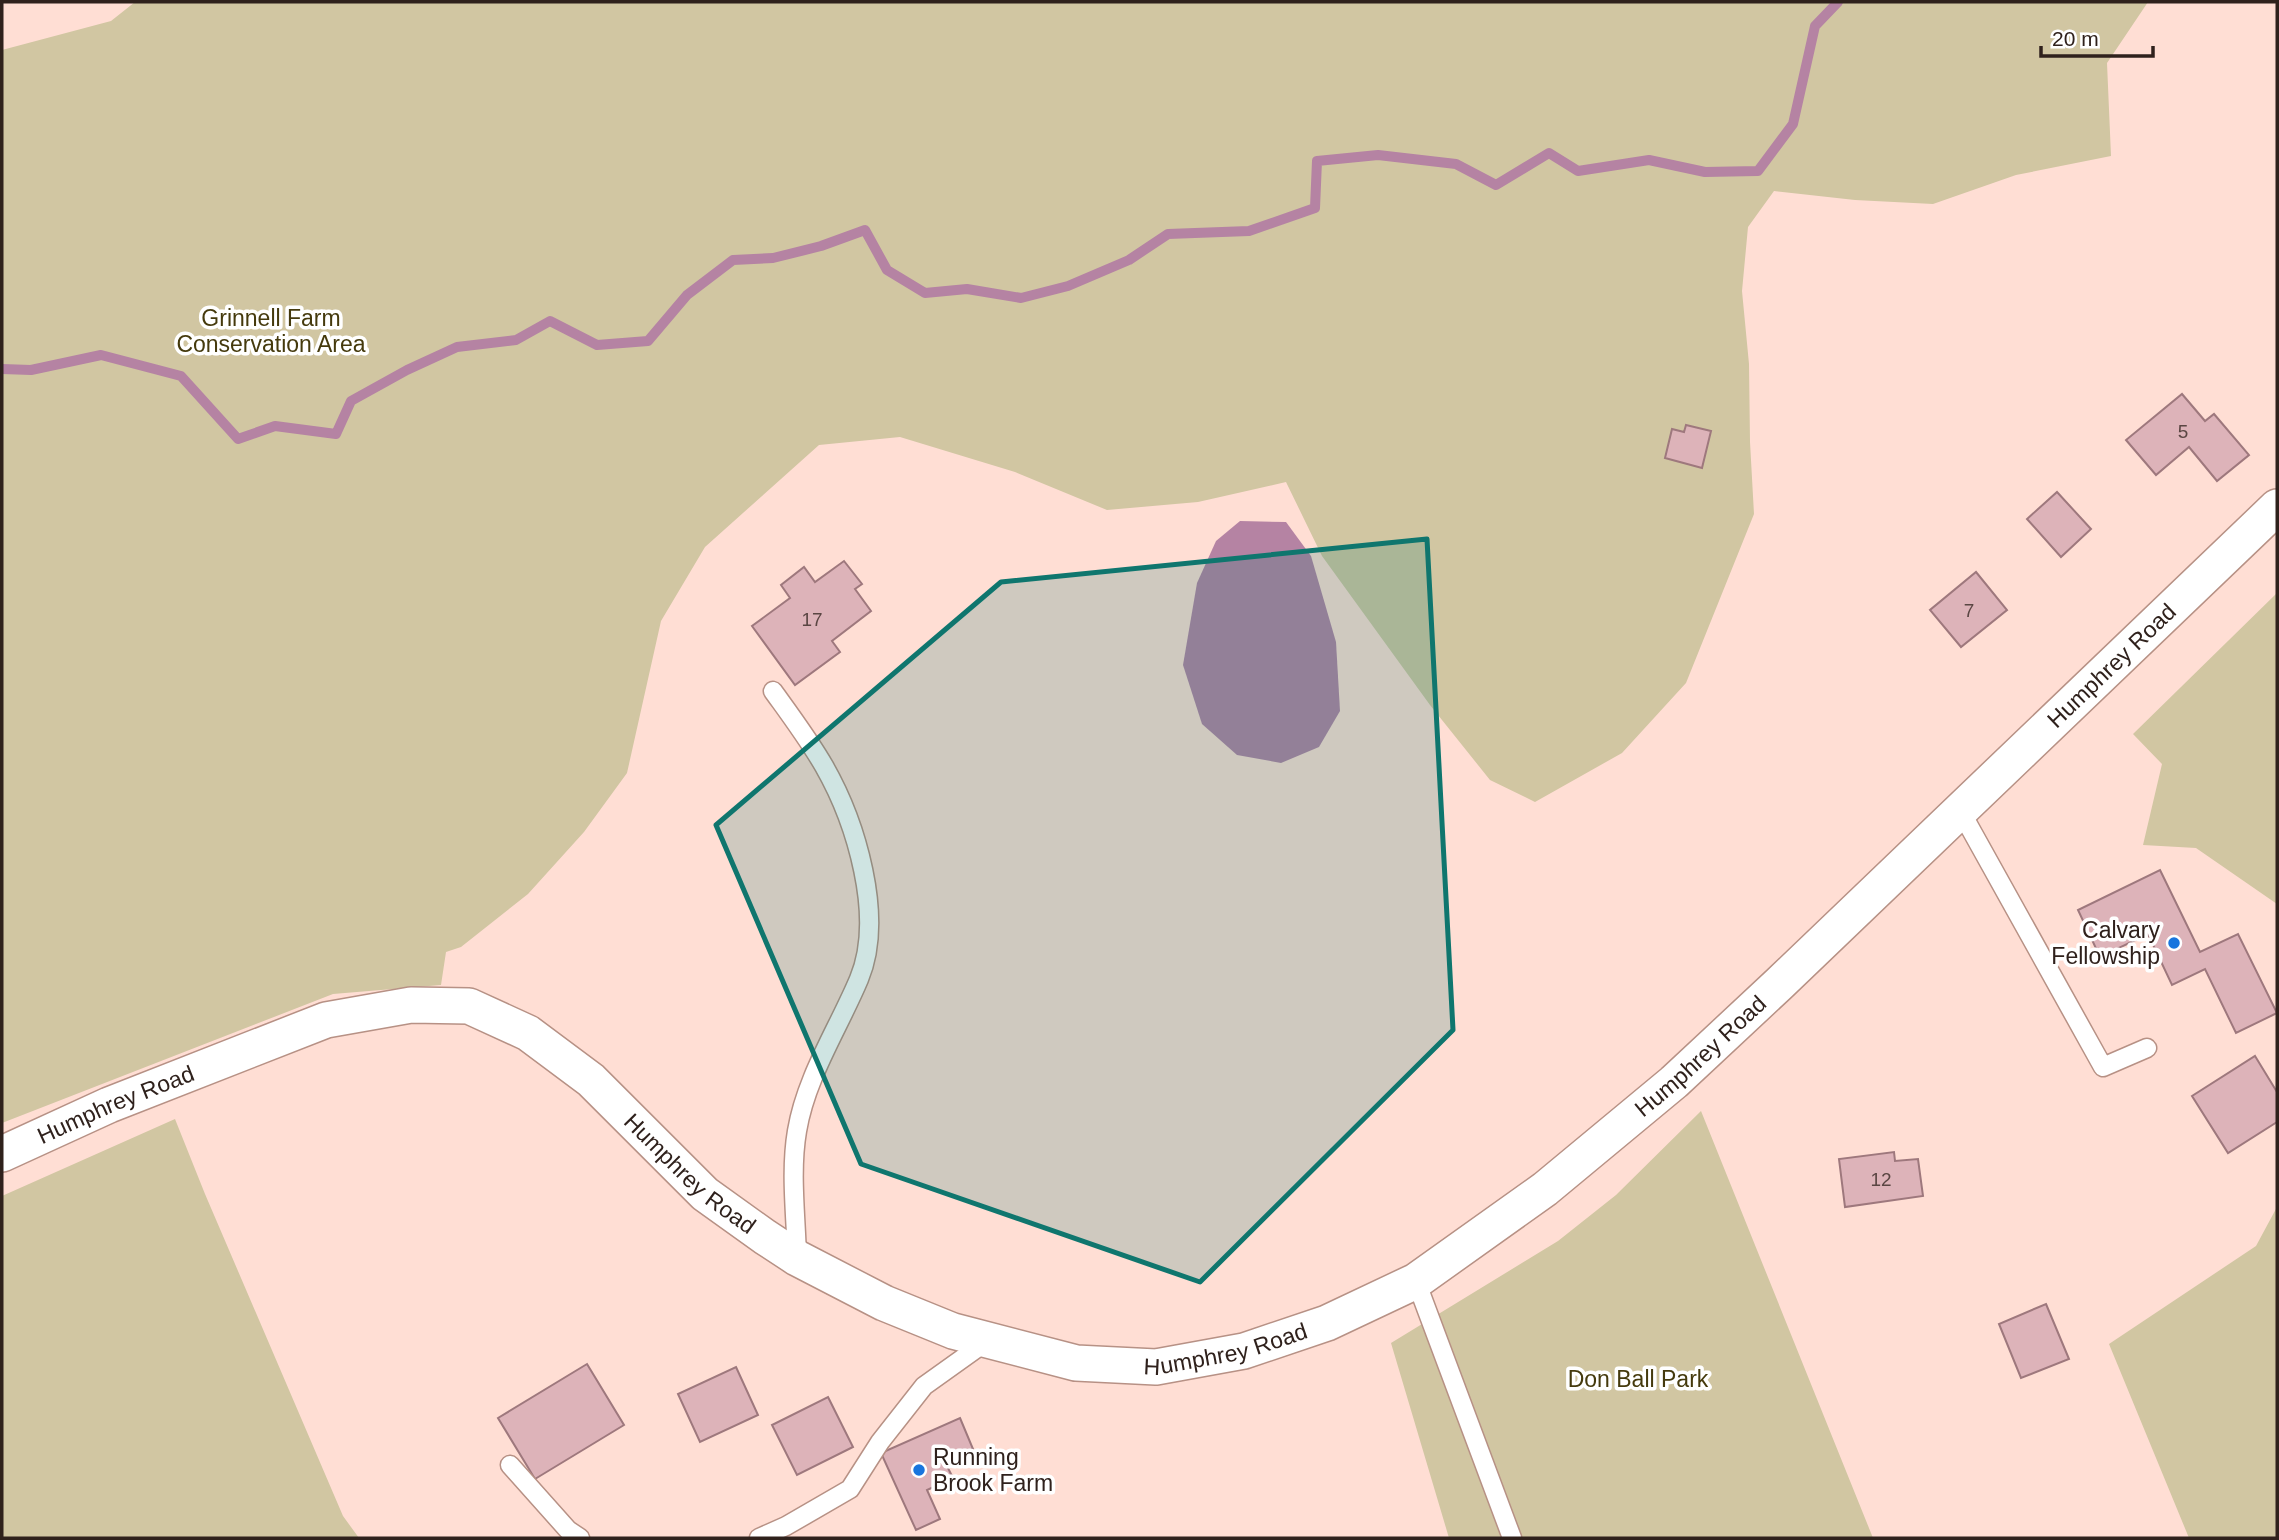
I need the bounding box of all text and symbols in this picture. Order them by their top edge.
scale bar [2041,14,2153,58]
text: 20 m [2052,27,2099,50]
park label: Grinnell Farm Conservation Area [176,305,366,357]
house number: 5 [2178,421,2188,442]
street label: Humphrey Road [2042,598,2181,733]
house number: 7 [1964,600,1974,621]
house number: 17 [801,609,823,630]
place label: Calvary Fellowship [2051,917,2160,969]
marker: Calvary Fellowship [2166,935,2182,951]
street label: Humphrey Road [1630,990,1771,1122]
street label: Humphrey Road [33,1060,198,1149]
street label: Humphrey Road [619,1108,761,1239]
house number: 12 [1870,1169,1892,1190]
street label: Humphrey Road [1143,1318,1311,1380]
park label: Don Ball Park [1568,1366,1709,1392]
place label: Running Brook Farm [933,1444,1053,1496]
marker: Running Brook Farm [911,1462,927,1478]

